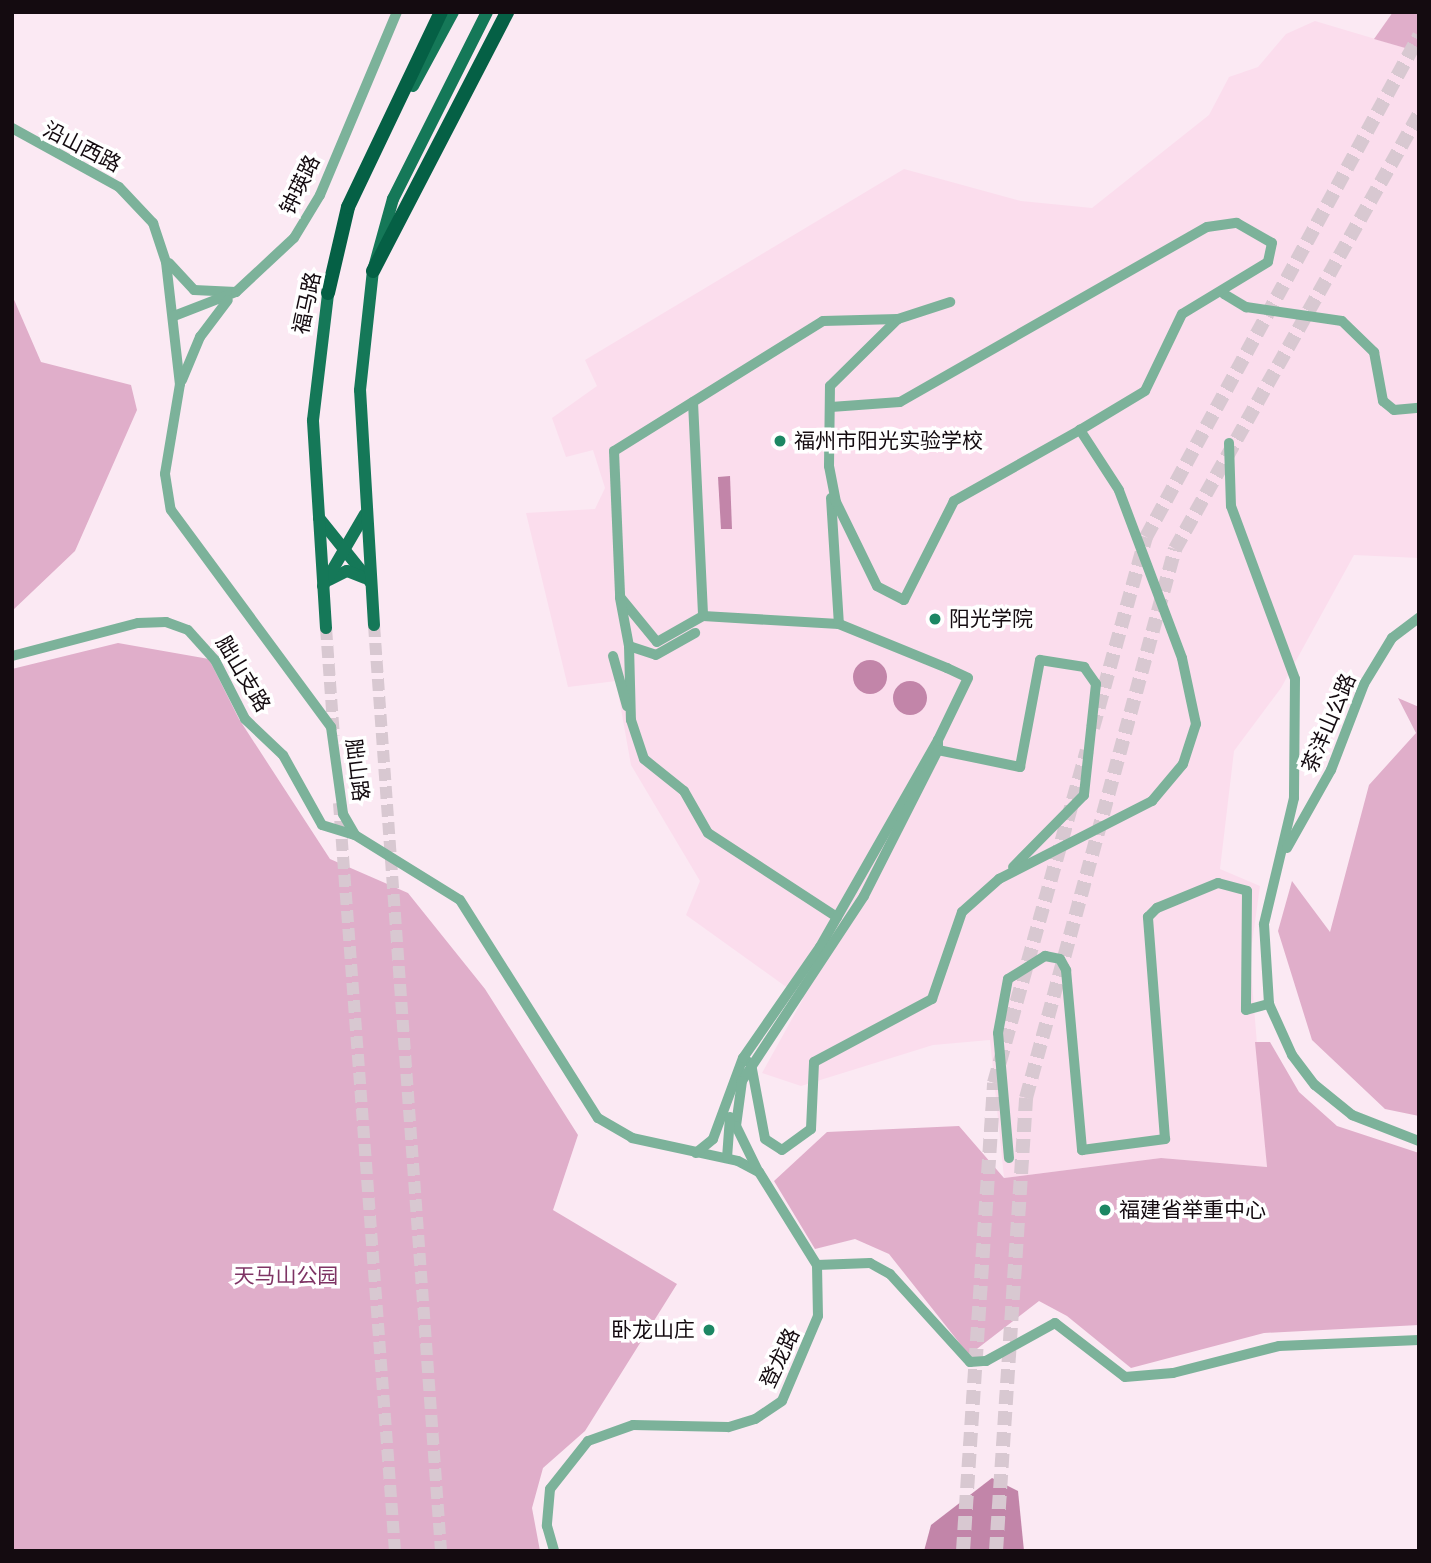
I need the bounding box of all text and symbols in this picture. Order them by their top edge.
street label: 沿山西路 [39,117,125,177]
street label: 钟瑛路 [275,151,325,219]
street label: 福马路 [288,270,326,336]
place label: 福州市阳光实验学校 [794,428,983,454]
marker: 福州市阳光实验学校 [772,433,788,449]
place label: 阳光学院 [949,606,1033,632]
marker: 阳光学院 [927,611,943,627]
street label: 胐山支路 [211,632,275,716]
street label: 茶洋山公路 [1297,670,1361,776]
street label: 胐山路 [341,737,373,803]
place label: 福建省举重中心 [1119,1197,1266,1223]
marker: 福建省举重中心 [1097,1202,1113,1218]
park label: 天马山公园 [234,1263,338,1289]
place label: 卧龙山庄 [611,1317,695,1343]
marker: 卧龙山庄 [701,1322,717,1338]
street label: 登龙路 [755,1324,805,1392]

